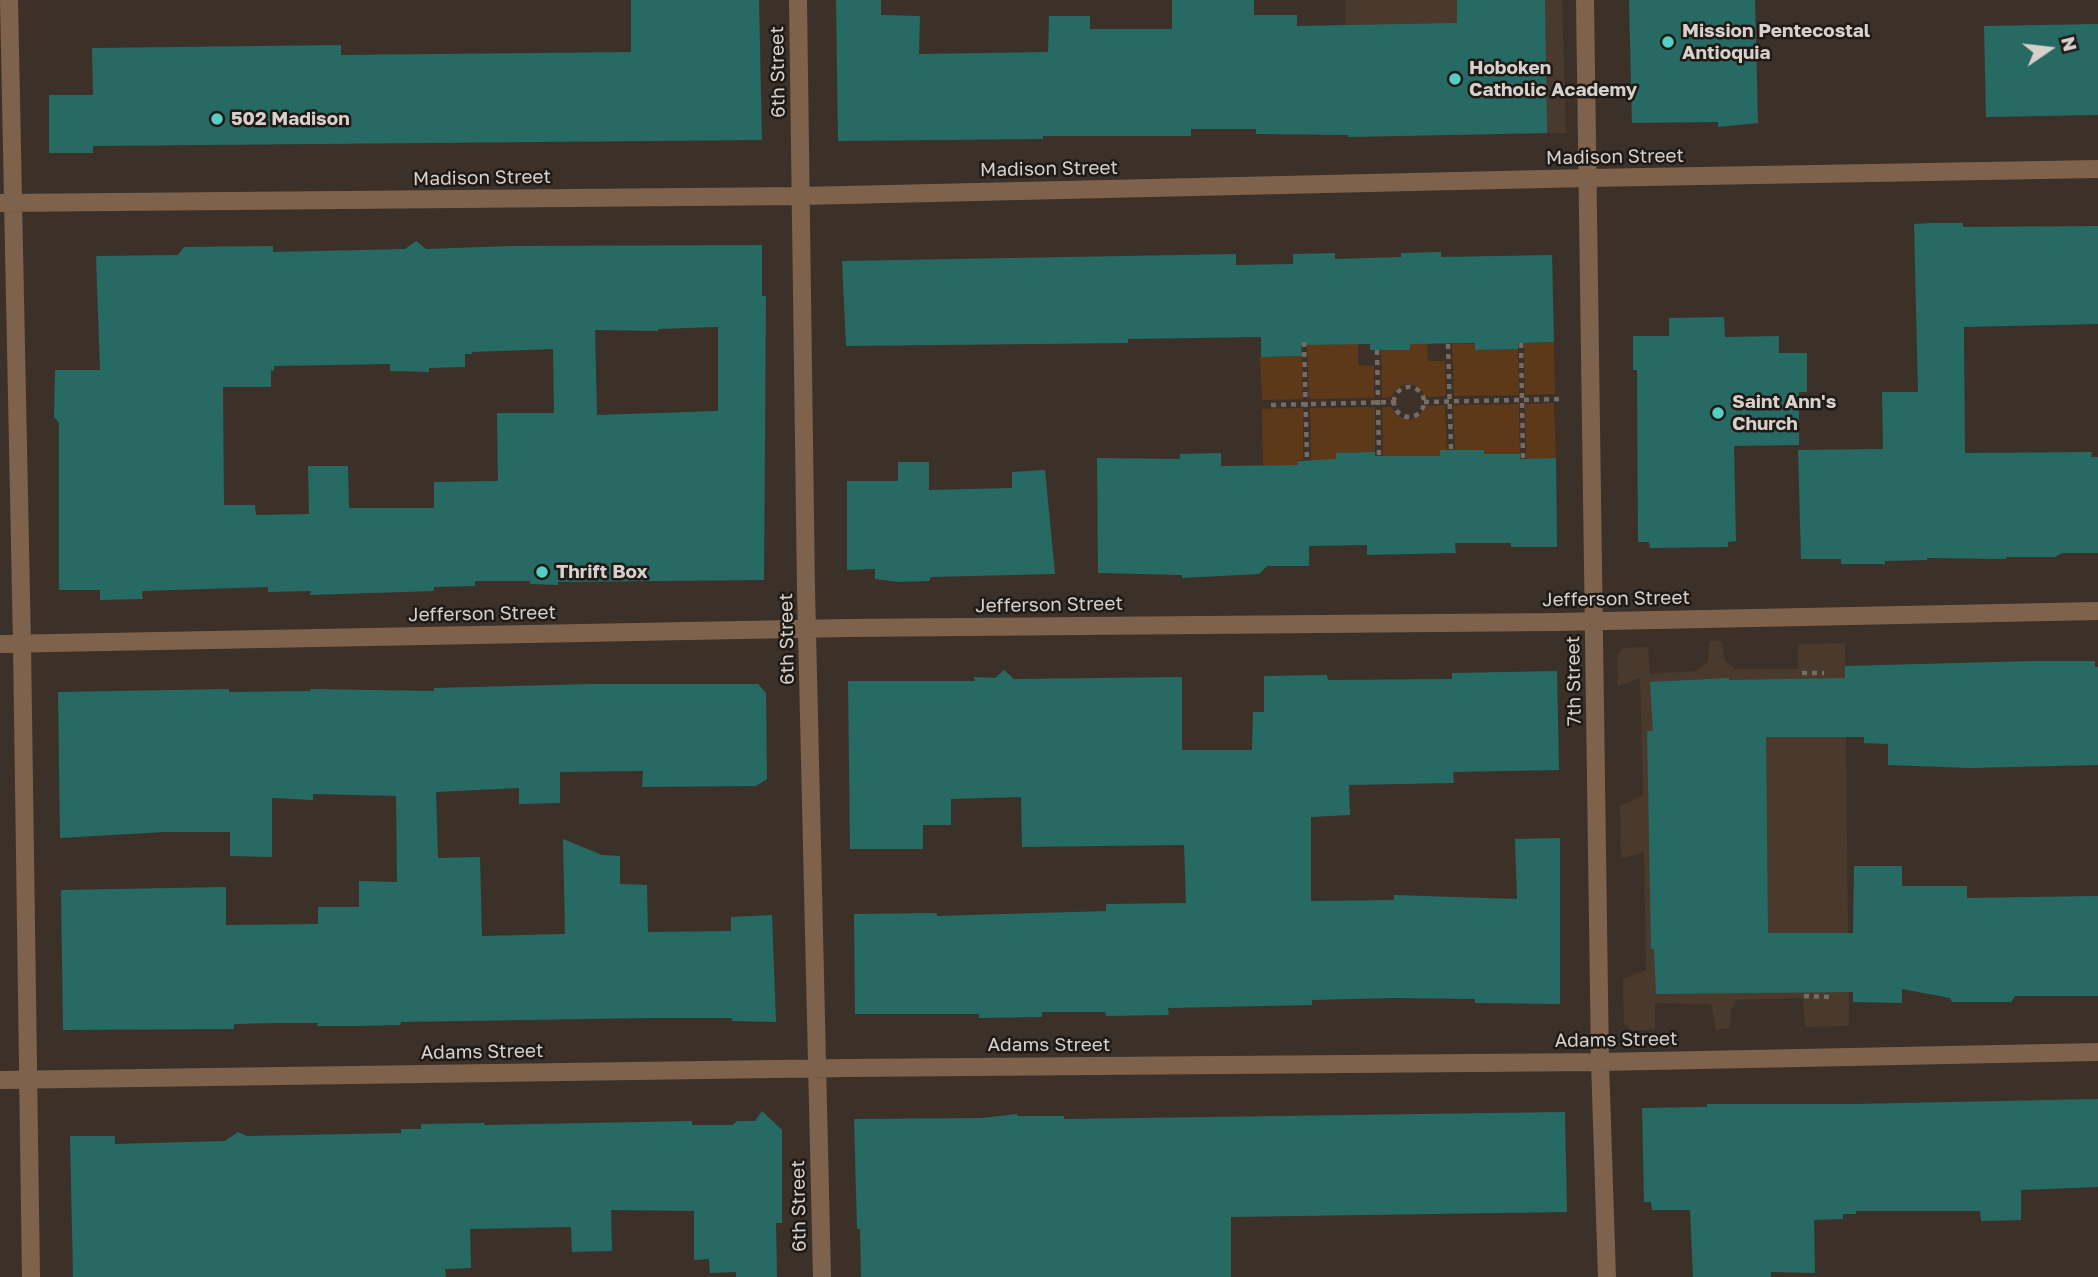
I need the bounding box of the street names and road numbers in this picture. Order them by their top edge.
street label: 6th Street [766,26,790,118]
street label: Madison Street [1546,144,1684,170]
street label: Madison Street [980,156,1118,182]
street label: Madison Street [413,165,551,191]
street label: Jefferson Street [1542,586,1690,612]
street label: Jefferson Street [975,592,1123,618]
street label: 6th Street [775,593,799,685]
street label: Jefferson Street [408,601,556,627]
street label: 7th Street [1562,636,1586,726]
street label: Adams Street [1554,1028,1678,1052]
street label: Adams Street [988,1034,1110,1056]
street label: Adams Street [420,1040,544,1064]
street label: 6th Street [787,1160,811,1252]

